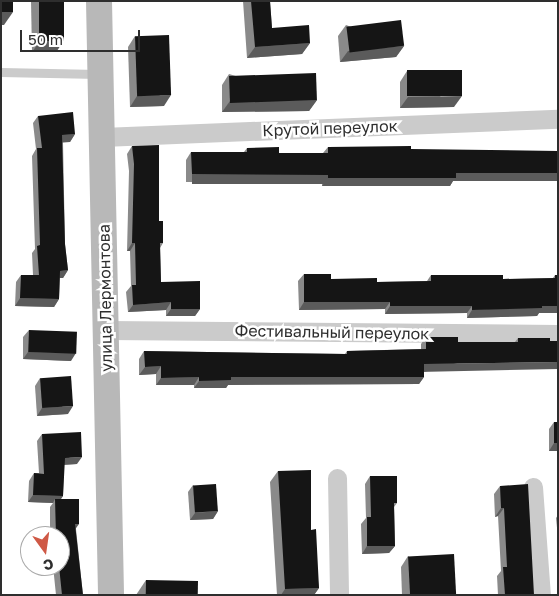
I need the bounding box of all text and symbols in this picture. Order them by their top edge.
scale bar [22,20,142,52]
text: 50 m [28,30,63,48]
street label: Крутой переулок [262,116,398,140]
street label: улица Лермонтова [94,224,116,372]
street label: Фестивальный переулок [234,321,430,343]
north arrow [20,526,70,576]
text: С [42,556,55,575]

